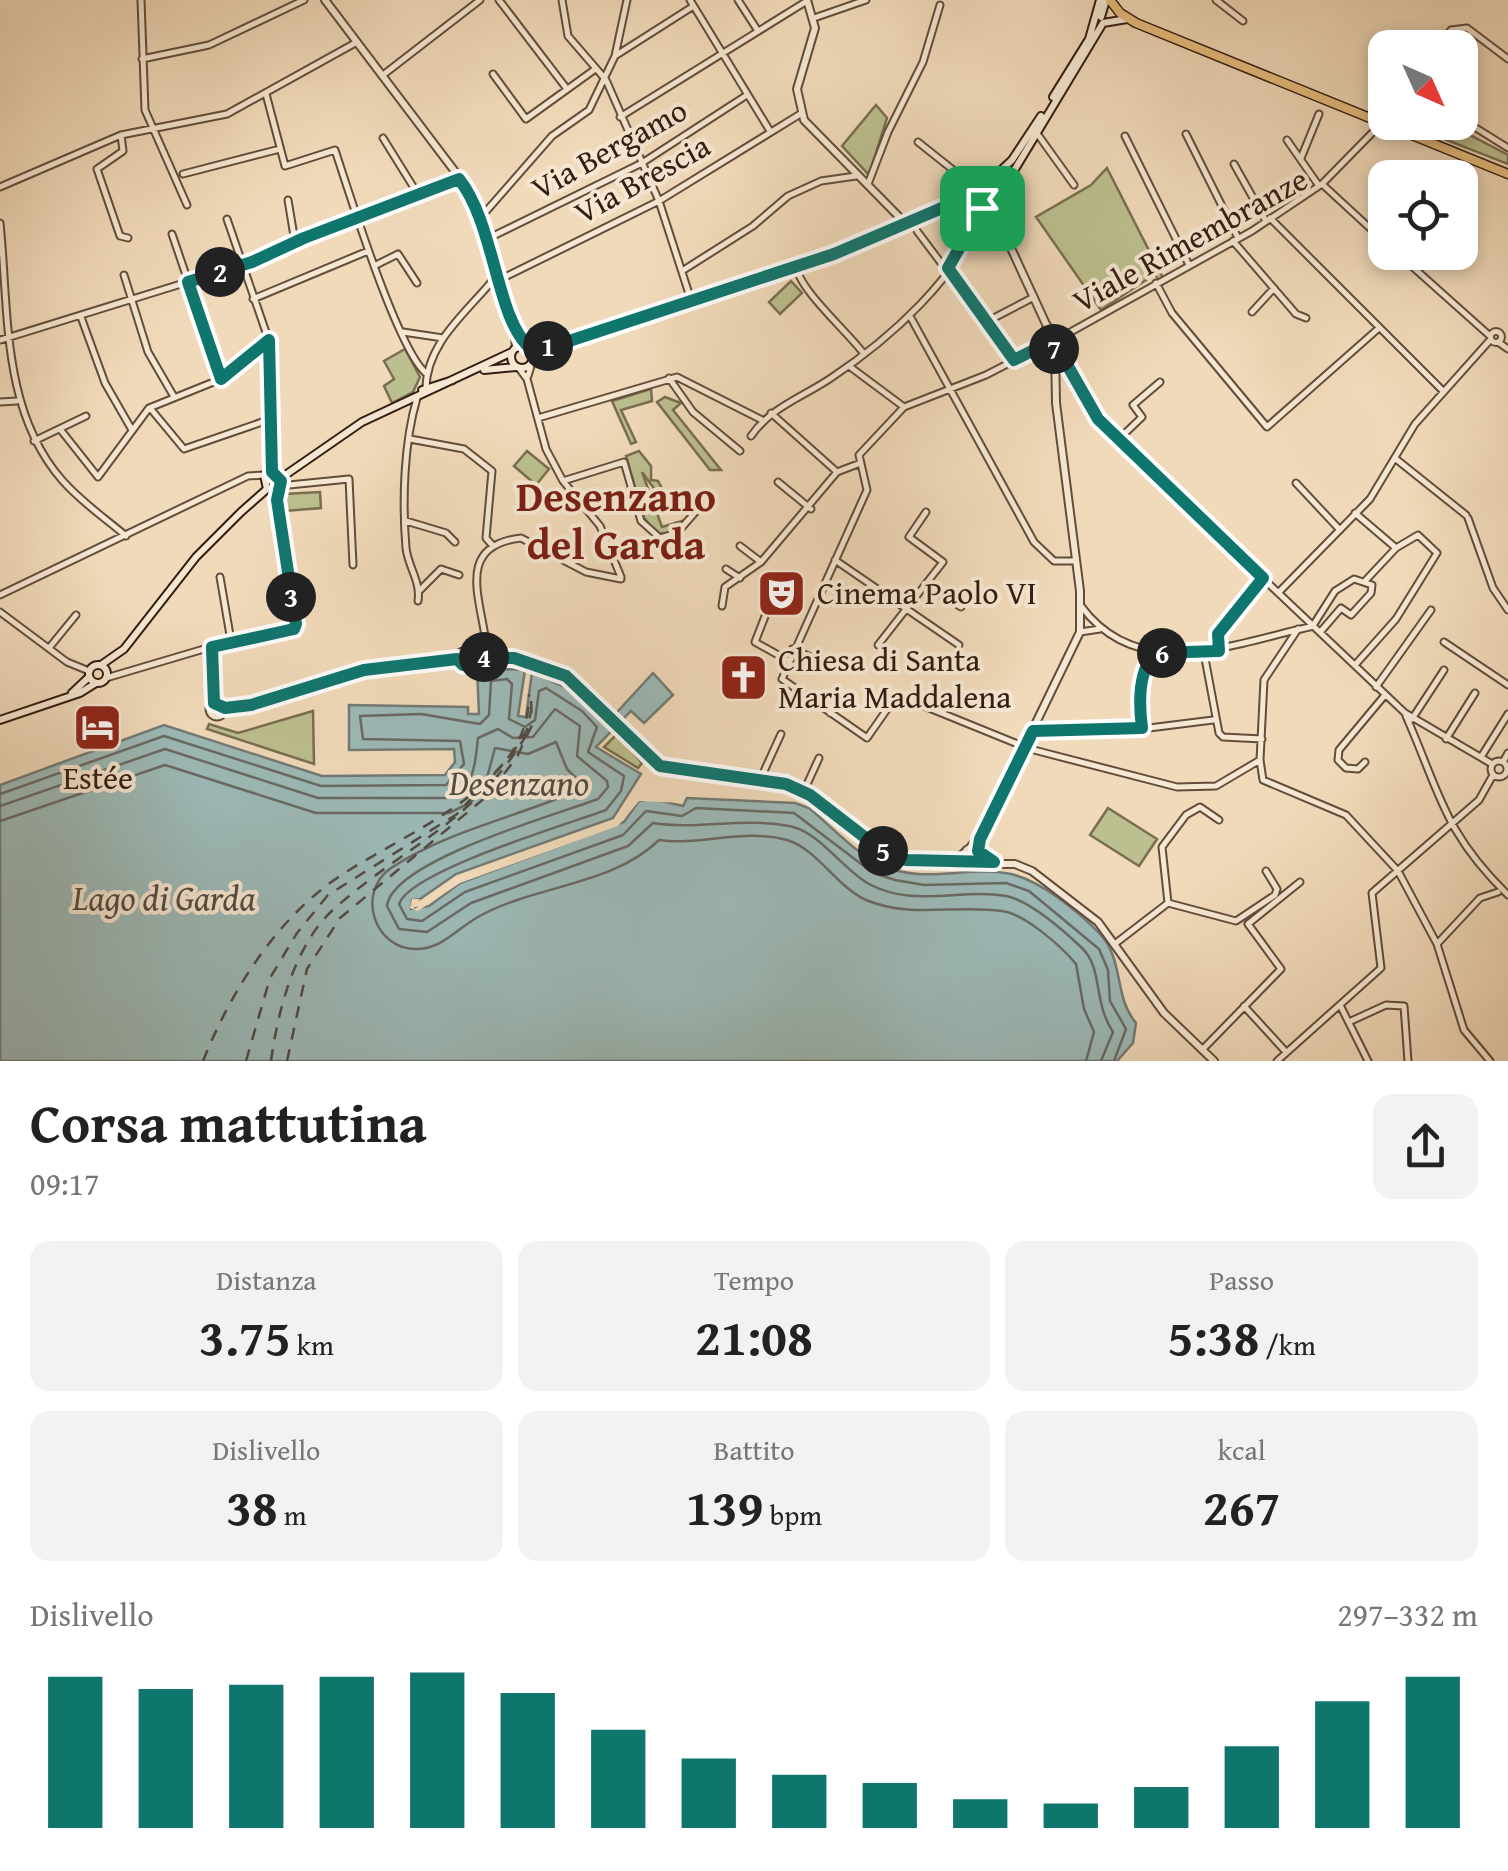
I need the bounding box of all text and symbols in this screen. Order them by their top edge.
north arrow [1368,30,1478,140]
map controls [1368,30,1478,270]
street label: Via Bergamo [522,86,695,211]
street label: Via Brescia [565,122,718,235]
street label: Viale Rimembranze [1064,155,1316,324]
button: locate [1368,160,1478,270]
pin [940,166,1025,251]
icon: arrive [955,181,1010,236]
pin: 2 [195,247,245,297]
text: 2 [213,251,227,292]
pin: 1 [523,321,573,371]
pin: 7 [1029,324,1079,374]
text: 1 [541,325,555,366]
text: 7 [1047,328,1061,369]
district label: Desenzano del Garda [516,465,716,574]
theatre icon: Cinema Paolo VI [756,567,808,619]
place label: Cinema Paolo VI [817,569,1036,616]
pin: 3 [266,572,316,622]
text: 3 [284,576,298,617]
pin: 6 [1137,628,1187,678]
pin: 4 [459,632,509,682]
text: 6 [1155,632,1169,673]
text: 4 [477,636,491,677]
place label: Chiesa di Santa Maria Maddalena [778,636,1011,720]
church icon: Chiesa di Santa Maria Maddalena [717,652,769,704]
hotel icon: Estée [72,702,124,754]
place label: Estée [63,754,133,801]
water label: Desenzano [448,757,589,808]
pin: 5 [858,826,908,876]
text: 5 [876,830,890,871]
water label: Lago di Garda [71,872,256,923]
text: Corsa mattutina [30,1082,427,1162]
button: share [1373,1094,1478,1199]
text: 09:17 [30,1160,99,1207]
text: Distanza [216,1259,316,1300]
text: Tempo [714,1259,794,1300]
text: Passo [1209,1259,1274,1300]
text: 3.75 [199,1300,291,1373]
text: 21:08 [695,1300,813,1373]
text: 5:38 [1167,1300,1259,1373]
text: km [291,1324,334,1365]
text: /km [1259,1324,1316,1365]
text: Dislivello [212,1429,320,1470]
text: Battito [714,1429,794,1470]
text: kcal [1218,1429,1266,1470]
text: 38 [226,1470,278,1543]
text: 139 [686,1470,764,1543]
text: 267 [1203,1470,1281,1543]
text: m [278,1494,307,1535]
text: bpm [764,1494,822,1535]
text: Dislivello [30,1591,154,1638]
text: 297–332 m [1337,1591,1478,1638]

